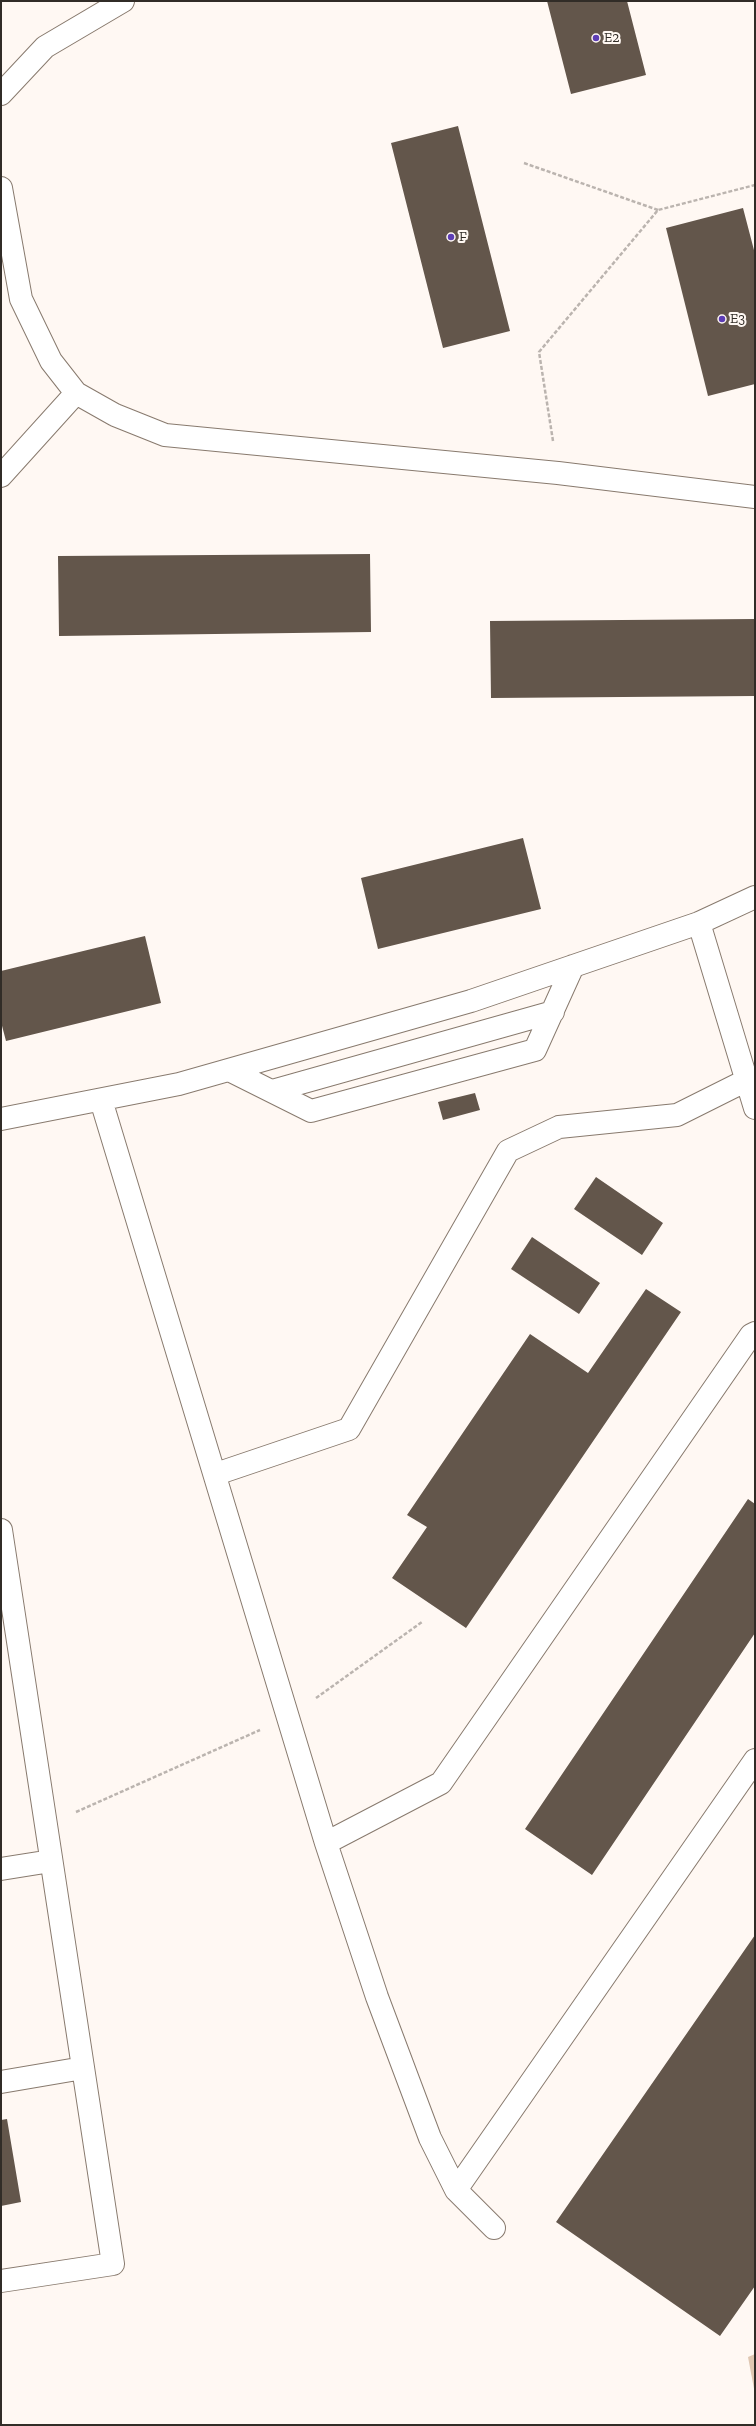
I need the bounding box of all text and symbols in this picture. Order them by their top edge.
place label: E2 [604,30,619,46]
marker: E2 [591,33,601,43]
place label: F [459,229,467,245]
marker: F [446,232,456,242]
place label: E3 [730,311,745,327]
marker: E3 [717,314,727,324]

